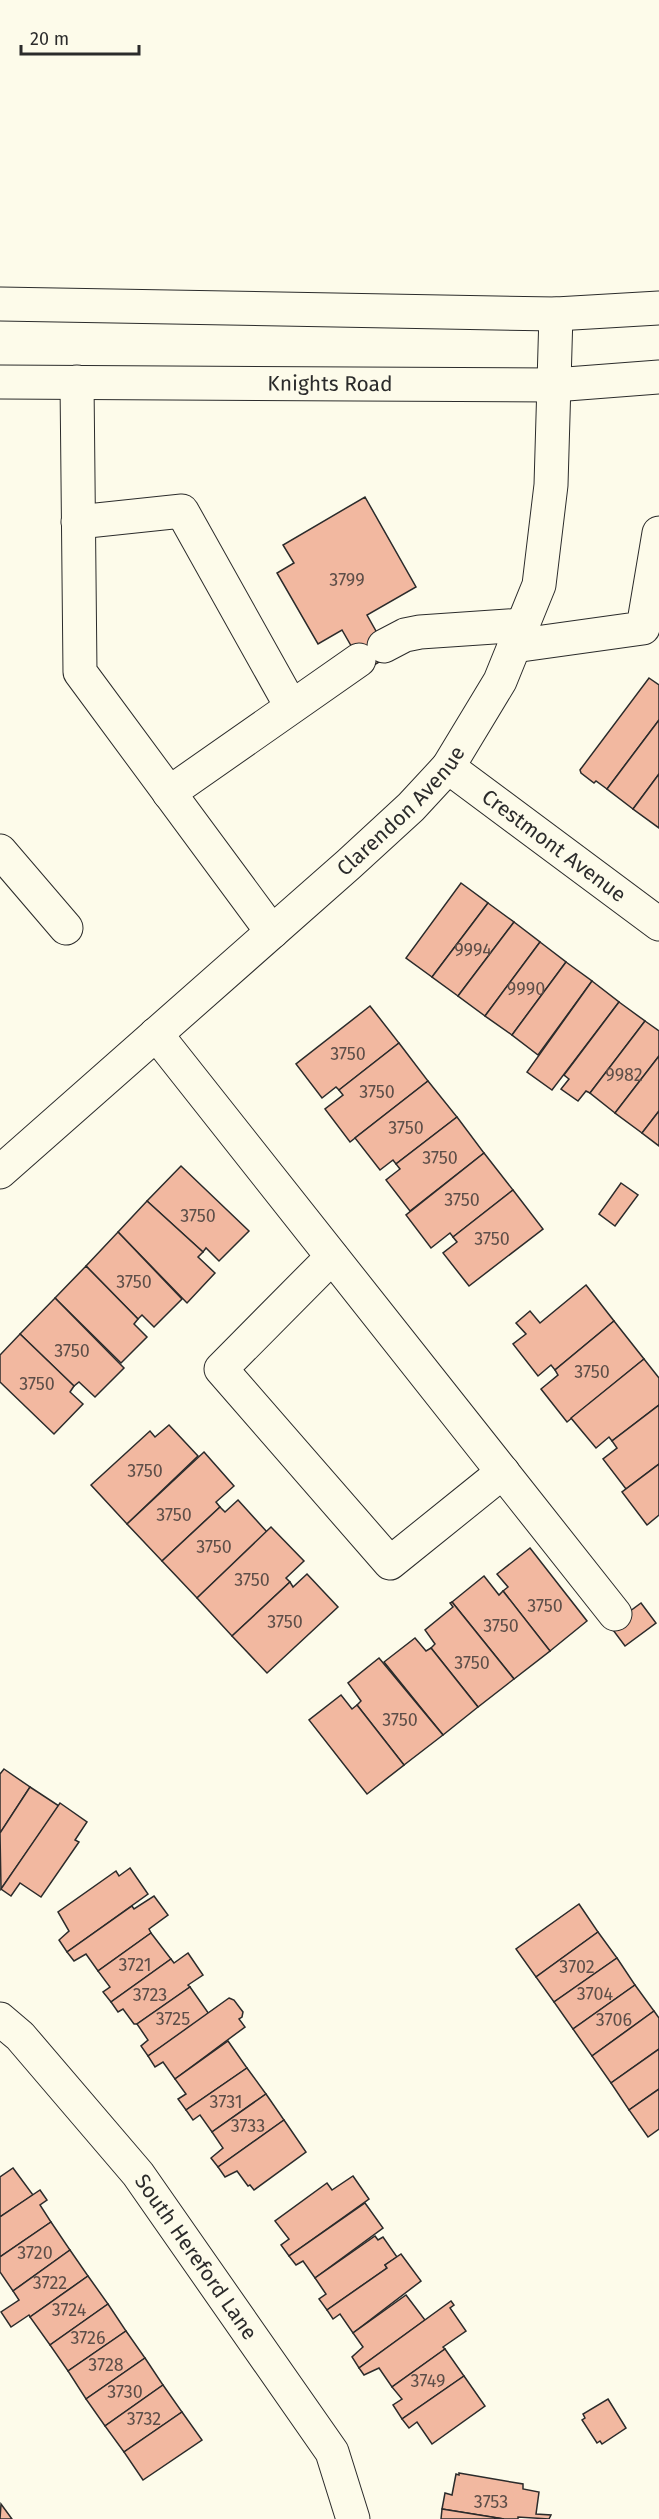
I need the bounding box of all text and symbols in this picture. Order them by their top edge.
scale bar [21,18,140,56]
text: 20 m [30,28,69,50]
street label: Knights Road [267,370,393,397]
house number: 3799 [329,569,365,591]
street label: Clarendon Avenue [332,741,471,882]
street label: Crestmont Avenue [477,784,631,908]
house number: 9994 [454,939,492,961]
house number: 9990 [507,978,545,1000]
house number: 3750 [330,1043,366,1065]
house number: 9982 [605,1064,643,1086]
house number: 3750 [359,1081,395,1103]
house number: 3750 [388,1117,424,1139]
house number: 3750 [422,1147,458,1169]
house number: 3750 [444,1189,480,1211]
house number: 3750 [180,1205,216,1227]
house number: 3750 [474,1228,510,1250]
house number: 3750 [116,1271,152,1293]
house number: 3750 [54,1340,90,1362]
house number: 3750 [574,1361,610,1383]
house number: 3750 [19,1373,55,1395]
house number: 3750 [127,1460,163,1482]
house number: 3750 [156,1504,192,1526]
house number: 3750 [196,1536,232,1558]
house number: 3750 [234,1569,270,1591]
house number: 3750 [527,1595,563,1617]
house number: 3750 [267,1611,303,1633]
house number: 3750 [483,1615,519,1637]
house number: 3750 [454,1652,490,1674]
house number: 3750 [382,1709,418,1731]
house number: 3721 [119,1954,151,1976]
house number: 3702 [559,1956,595,1978]
house number: 3704 [577,1983,614,2005]
house number: 3723 [133,1984,167,2006]
house number: 3725 [156,2008,190,2030]
house number: 3706 [596,2009,632,2031]
house number: 3731 [209,2091,243,2113]
house number: 3733 [231,2115,265,2137]
street label: South Hereford Lane [129,2169,263,2345]
house number: 3720 [17,2242,53,2264]
house number: 3722 [33,2272,67,2294]
house number: 3724 [52,2299,87,2321]
house number: 3726 [70,2327,106,2349]
house number: 3728 [88,2354,124,2376]
house number: 3749 [411,2370,445,2392]
house number: 3730 [107,2381,143,2403]
house number: 3732 [127,2408,161,2430]
house number: 3753 [474,2491,508,2513]

